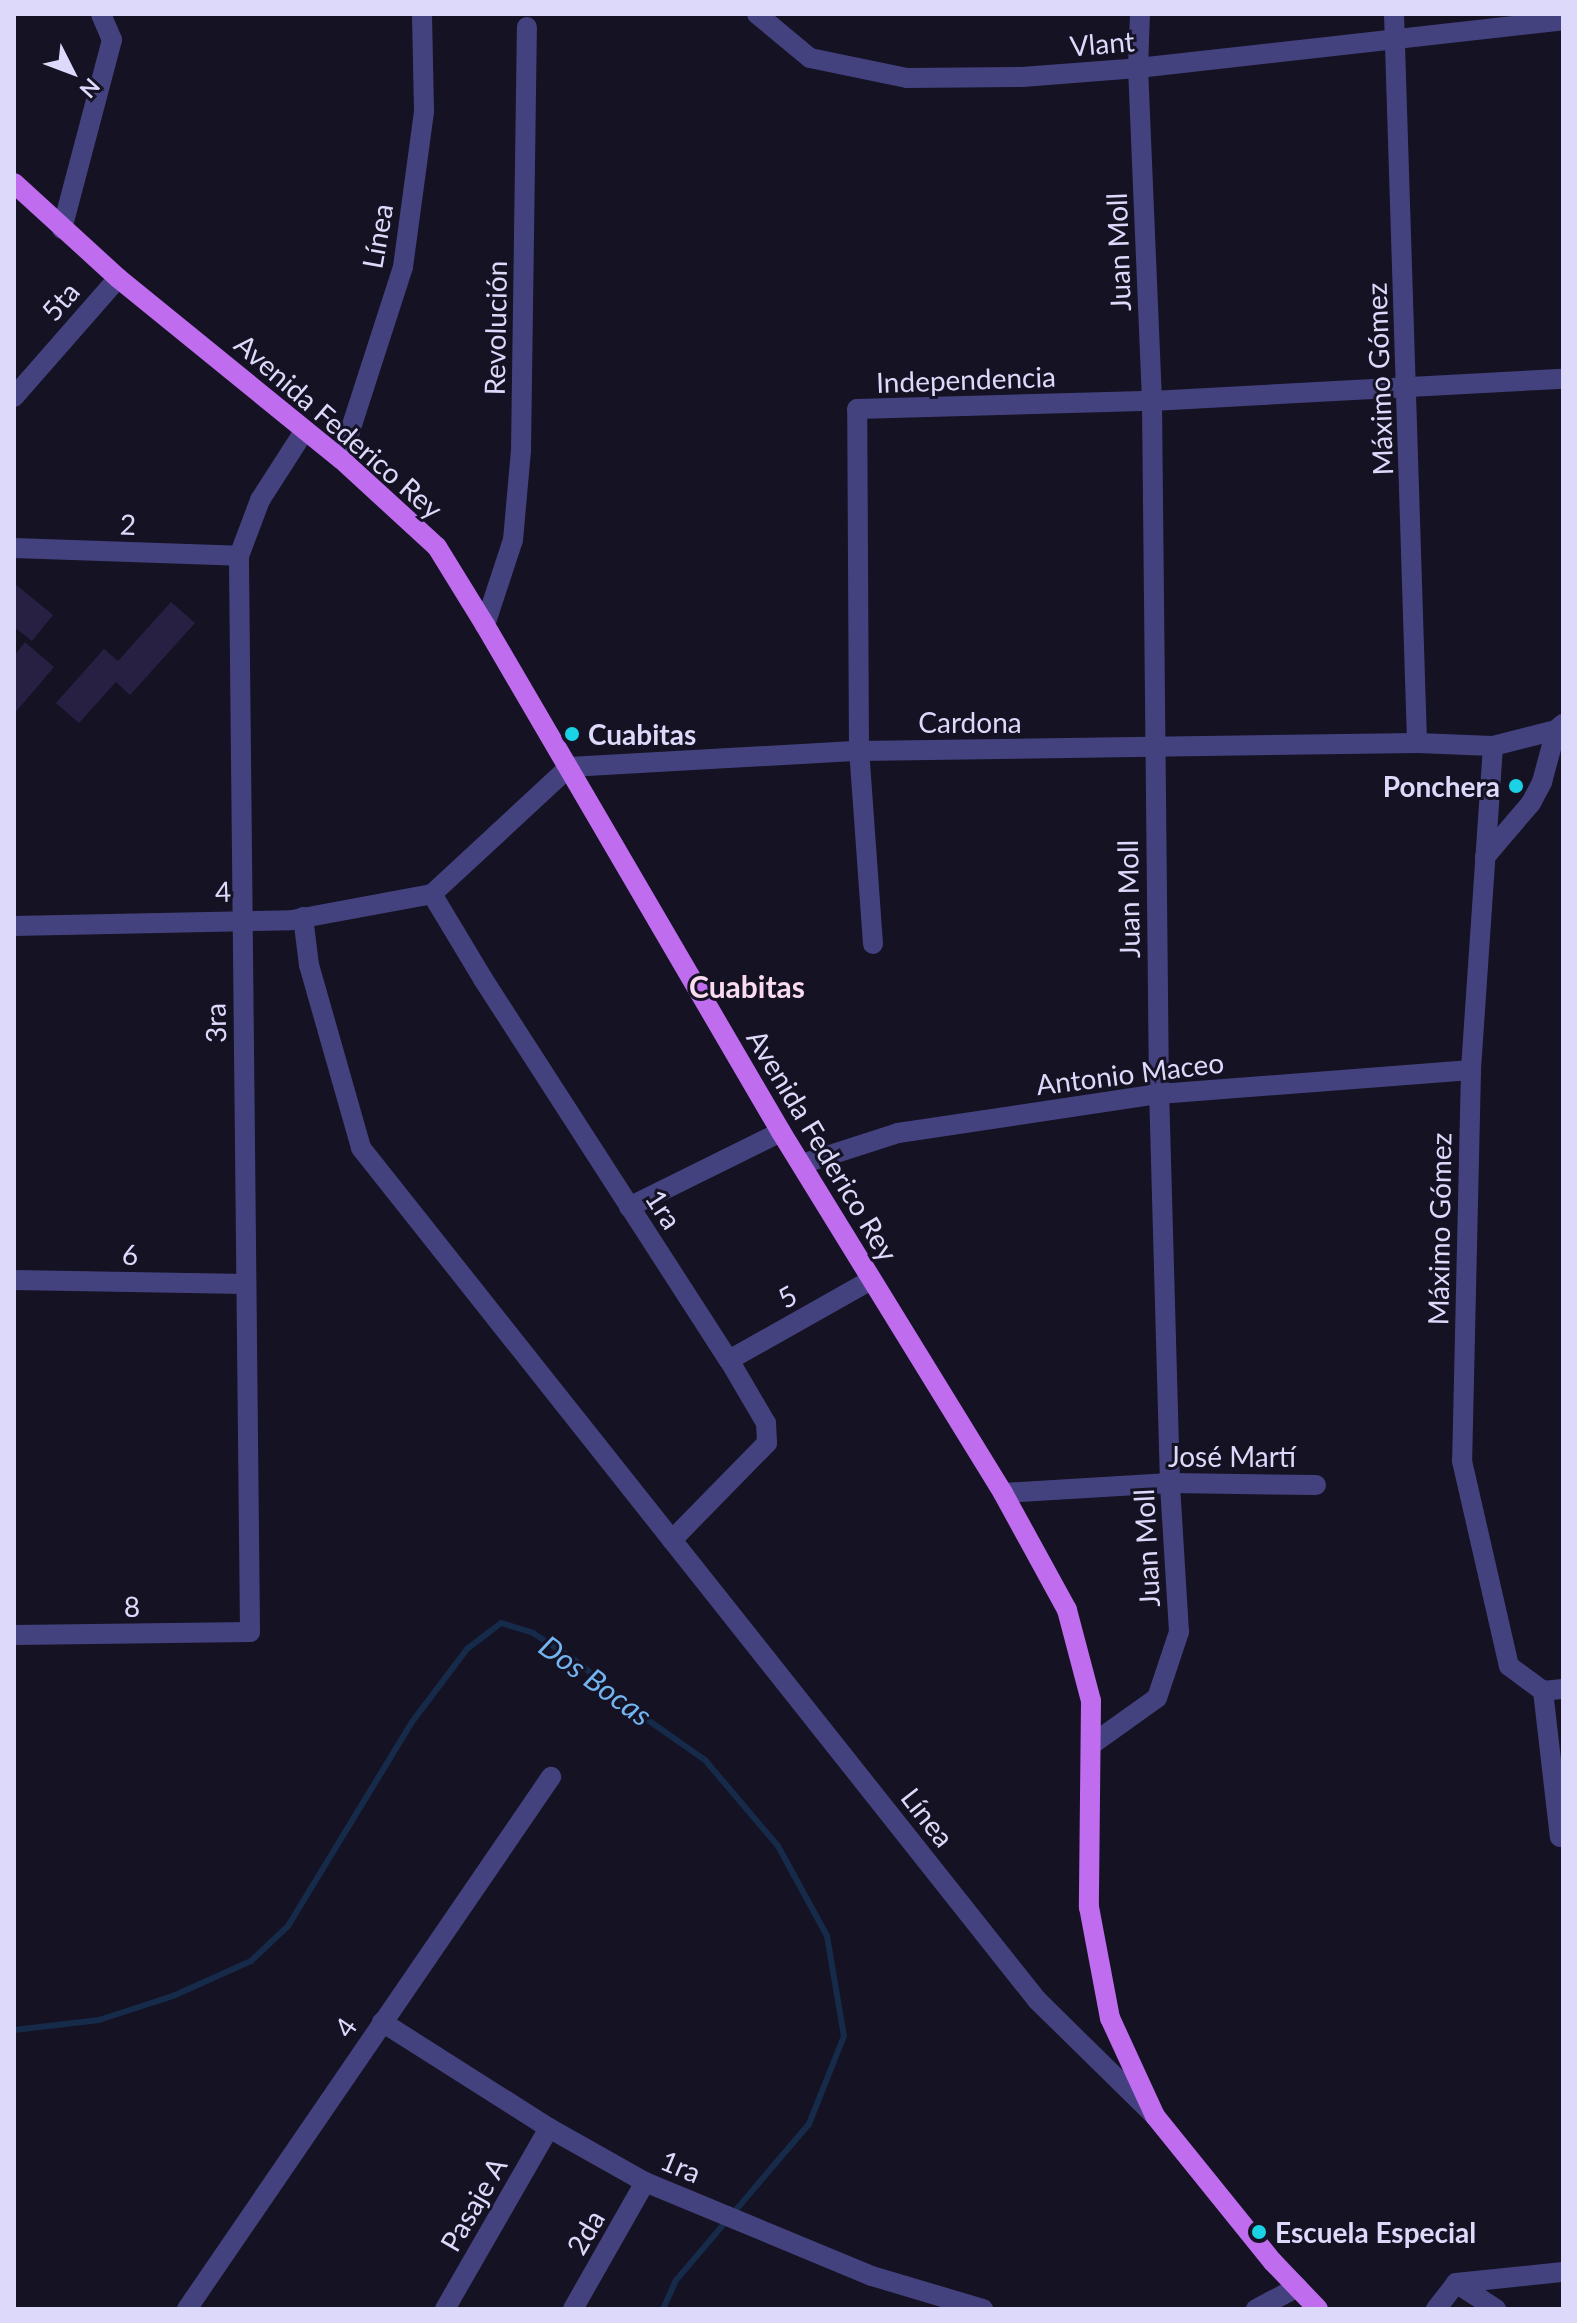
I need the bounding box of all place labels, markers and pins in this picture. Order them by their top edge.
place label: Cuabitas [588,717,696,751]
marker: Cuabitas [563,725,581,743]
place label: Ponchera [1383,769,1500,803]
marker: Ponchera [1507,777,1525,795]
place label: Escuela Especial [1275,2215,1476,2249]
marker: Escuela Especial [1250,2223,1268,2241]

